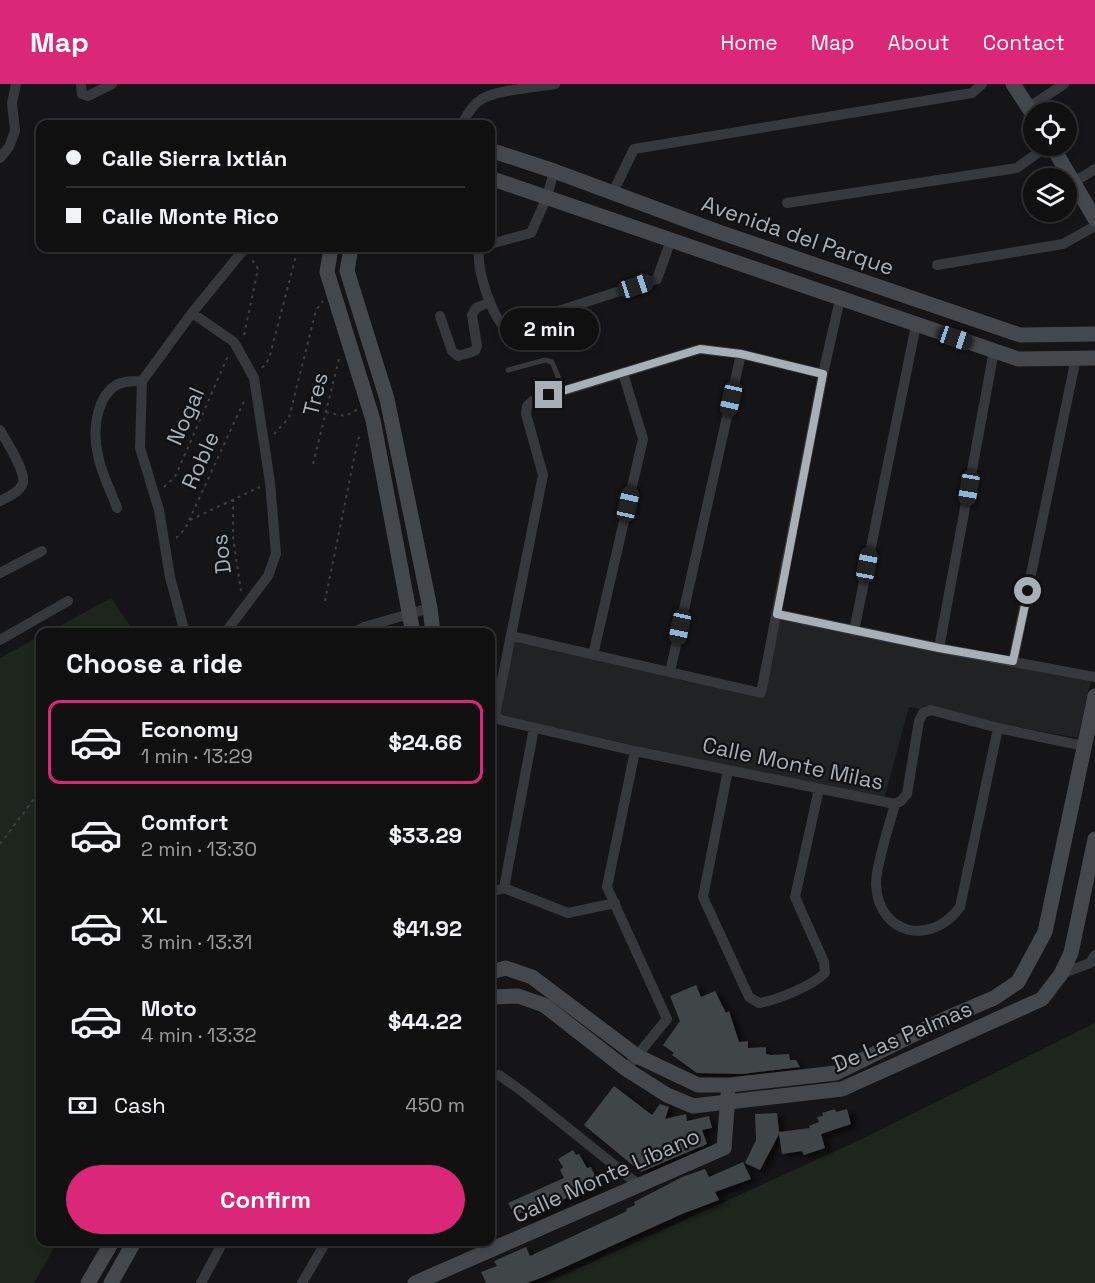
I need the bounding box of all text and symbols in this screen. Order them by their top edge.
text: Map [30,24,89,60]
text: Home [720,29,778,56]
text: Map [811,29,855,56]
text: About [888,29,950,56]
text: Contact [983,29,1065,56]
map controls [1023,102,1077,222]
button: locate [1023,102,1077,156]
text: Calle Sierra Ixtlán [102,144,287,172]
button: layers [1023,168,1077,222]
street label: Avenida del Parque [698,189,898,281]
text: Calle Monte Rico [102,202,279,230]
car [616,272,656,300]
callout: 2 min [500,308,598,350]
text: 2 min [524,316,575,342]
car [935,324,975,352]
street label: Tres [296,369,334,419]
car [718,379,744,419]
route end [535,381,562,408]
street label: Nogal [160,383,210,449]
street label: Roble [175,427,225,493]
car [957,469,981,507]
car [615,484,641,524]
street label: Dos [205,533,237,575]
car [855,546,879,584]
route start [1014,577,1041,604]
car [667,608,693,646]
text: Choose a ride [66,646,243,681]
icon: car [69,715,123,769]
text: Economy [141,715,239,743]
text: $24.66 [388,728,462,756]
street label: Calle Monte Milas [700,730,886,796]
text: 1 min · 13:29 [141,743,253,769]
icon: car [69,808,123,862]
text: Comfort [141,808,229,836]
text: $33.29 [389,821,462,849]
text: 2 min · 13:30 [141,836,257,862]
icon: car [69,901,123,955]
text: XL [141,901,167,929]
text: $41.92 [392,914,462,942]
text: 3 min · 13:31 [141,929,252,955]
icon: car [69,994,123,1048]
text: Moto [141,994,197,1022]
street label: De Las Palmas [828,994,976,1078]
text: $44.22 [388,1007,462,1035]
text: 4 min · 13:32 [141,1022,257,1048]
icon: cash [66,1089,99,1122]
text: Cash [114,1091,166,1119]
text: 450 m [405,1092,465,1118]
street label: Calle Monte Líbano [508,1121,704,1229]
button: Confirm [66,1165,465,1234]

